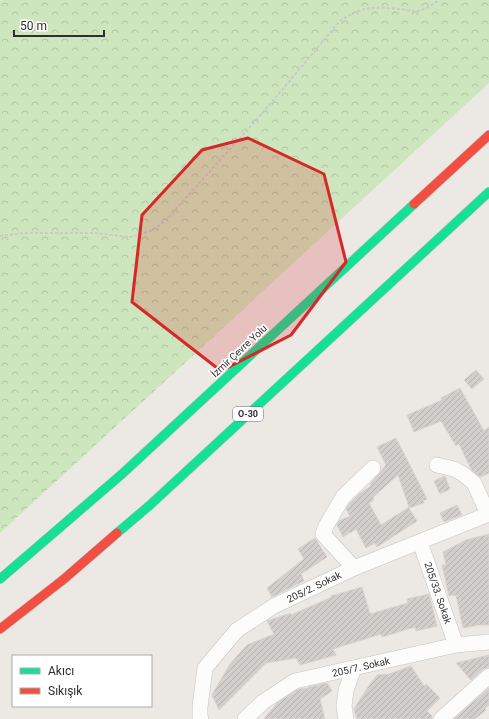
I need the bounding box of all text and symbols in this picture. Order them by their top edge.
scale bar [14,12,104,38]
text: 50 m [20,19,47,33]
street label: İzmir Çevre Yolu [208,322,269,379]
road number: O-30 [233,407,263,421]
street label: 205/33. Sokak [422,561,454,626]
street label: 205/2. Sokak [285,569,344,605]
legend [12,655,152,707]
street label: 205/7. Sokak [331,655,392,679]
text: Akıcı [48,664,74,678]
text: Sıkışık [48,684,83,698]

